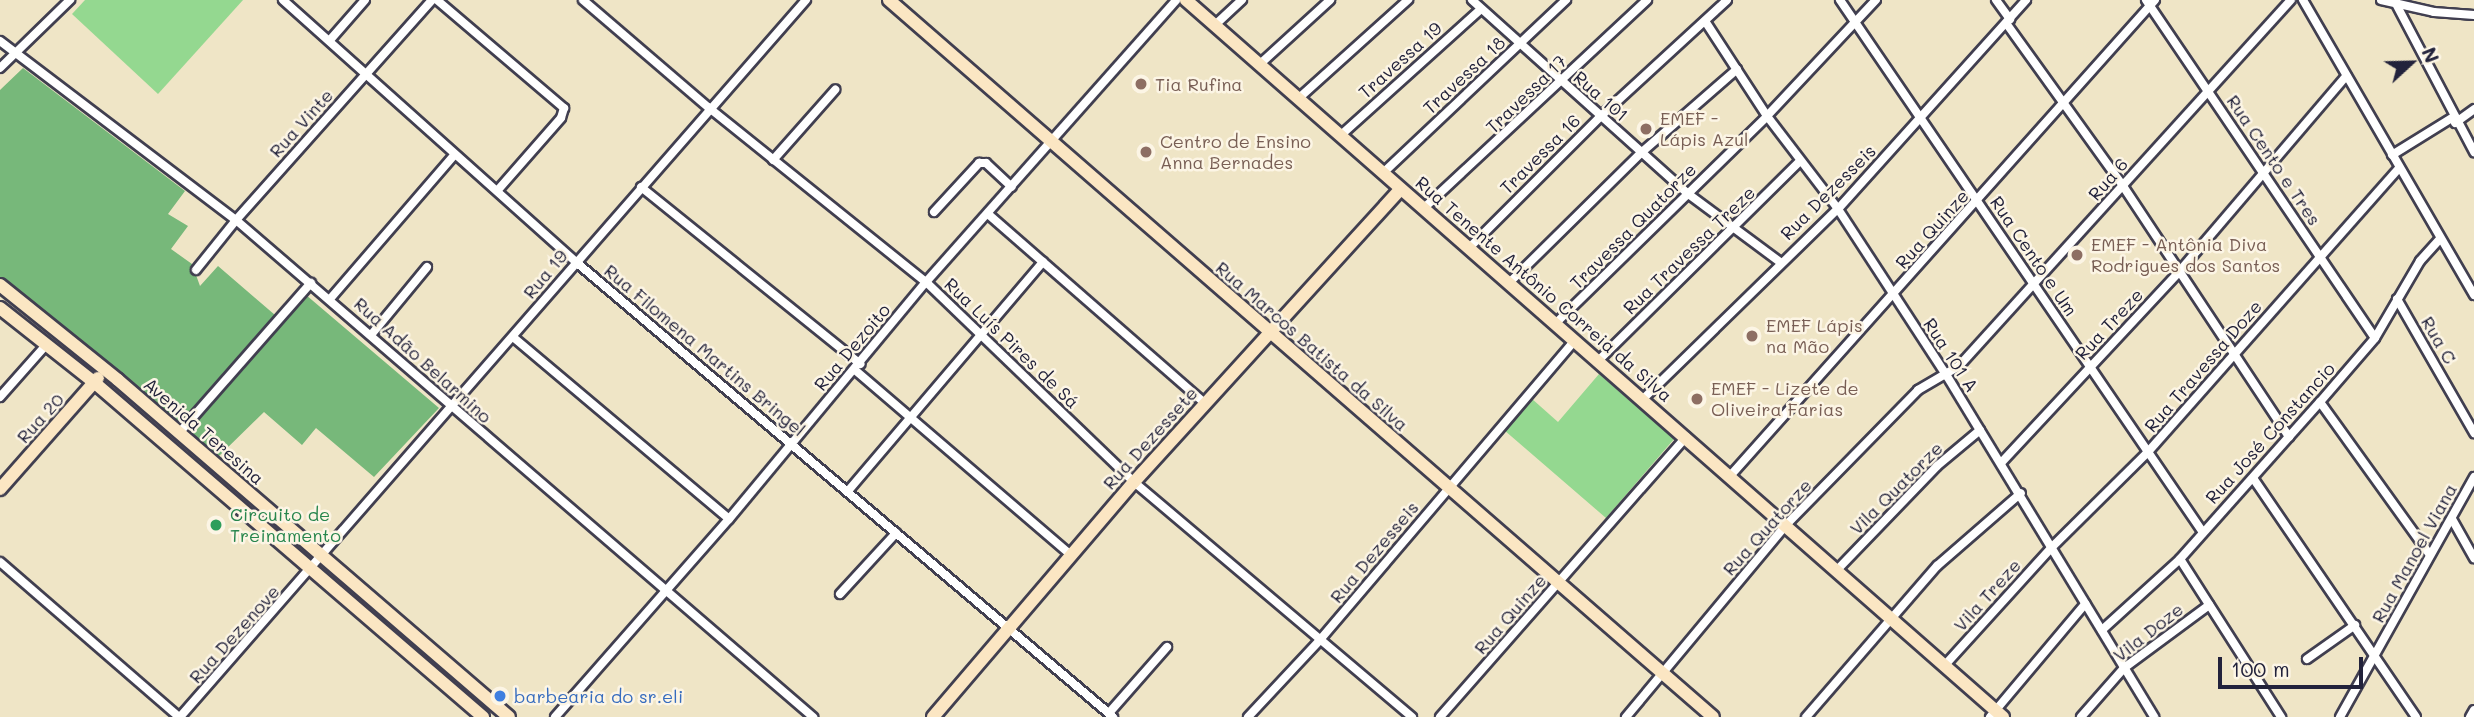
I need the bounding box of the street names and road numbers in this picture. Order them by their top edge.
street label: Travessa 19 [1354,17,1446,103]
street label: Travessa 18 [1418,32,1510,118]
street label: Travessa 17 [1481,50,1571,138]
street label: Rua 101 [1569,66,1633,126]
street label: Rua Vinte [265,84,337,162]
street label: Rua Cento e Tres [2222,91,2326,229]
street label: Travessa 16 [1495,109,1585,199]
street label: Rua Dezesseis [1776,140,1880,244]
street label: Rua 6 [2084,153,2132,205]
street label: Travessa Quatorze [1566,159,1700,293]
street label: Rua Tenente Antônio Correia da Silva [1411,172,1677,406]
street label: Rua Travessa Treze [1619,181,1759,319]
street label: Rua Quinze [1891,185,1973,273]
street label: Rua Cento e Um [1986,192,2082,320]
street label: Rua 19 [518,245,572,303]
street label: Rua Marcos Batista da Silva [1212,257,1412,435]
street label: Rua Filomena Martins Bringel [600,259,810,441]
street label: Rua Luís Pires de Sá [940,273,1084,413]
street label: Rua Treze [2071,284,2147,364]
street label: Rua Adão Belarmino [350,293,496,427]
street label: Rua Travessa Doze [2140,296,2266,436]
street label: Rua Dezoito [809,299,895,395]
street label: Rua C [2417,312,2461,368]
street label: Rua 101 A [1919,314,1983,396]
street label: Rua José Constancio [2201,358,2339,508]
street label: Avenida Teresina [140,373,268,489]
street label: Rua Dezessete [1098,382,1202,494]
street label: Rua 20 [12,389,68,447]
street label: Vila Quatorze [1845,437,1947,539]
street label: Rua Quatorze [1718,474,1816,580]
street label: Rua Manoel Viana [2367,480,2461,626]
street label: Rua Dezesseis [1325,497,1423,607]
street label: Vila Treze [1949,554,2025,636]
street label: Rua Quinze [1469,570,1551,658]
street label: Rua Dezenove [184,581,284,687]
street label: Vila Doze [2109,598,2187,666]

